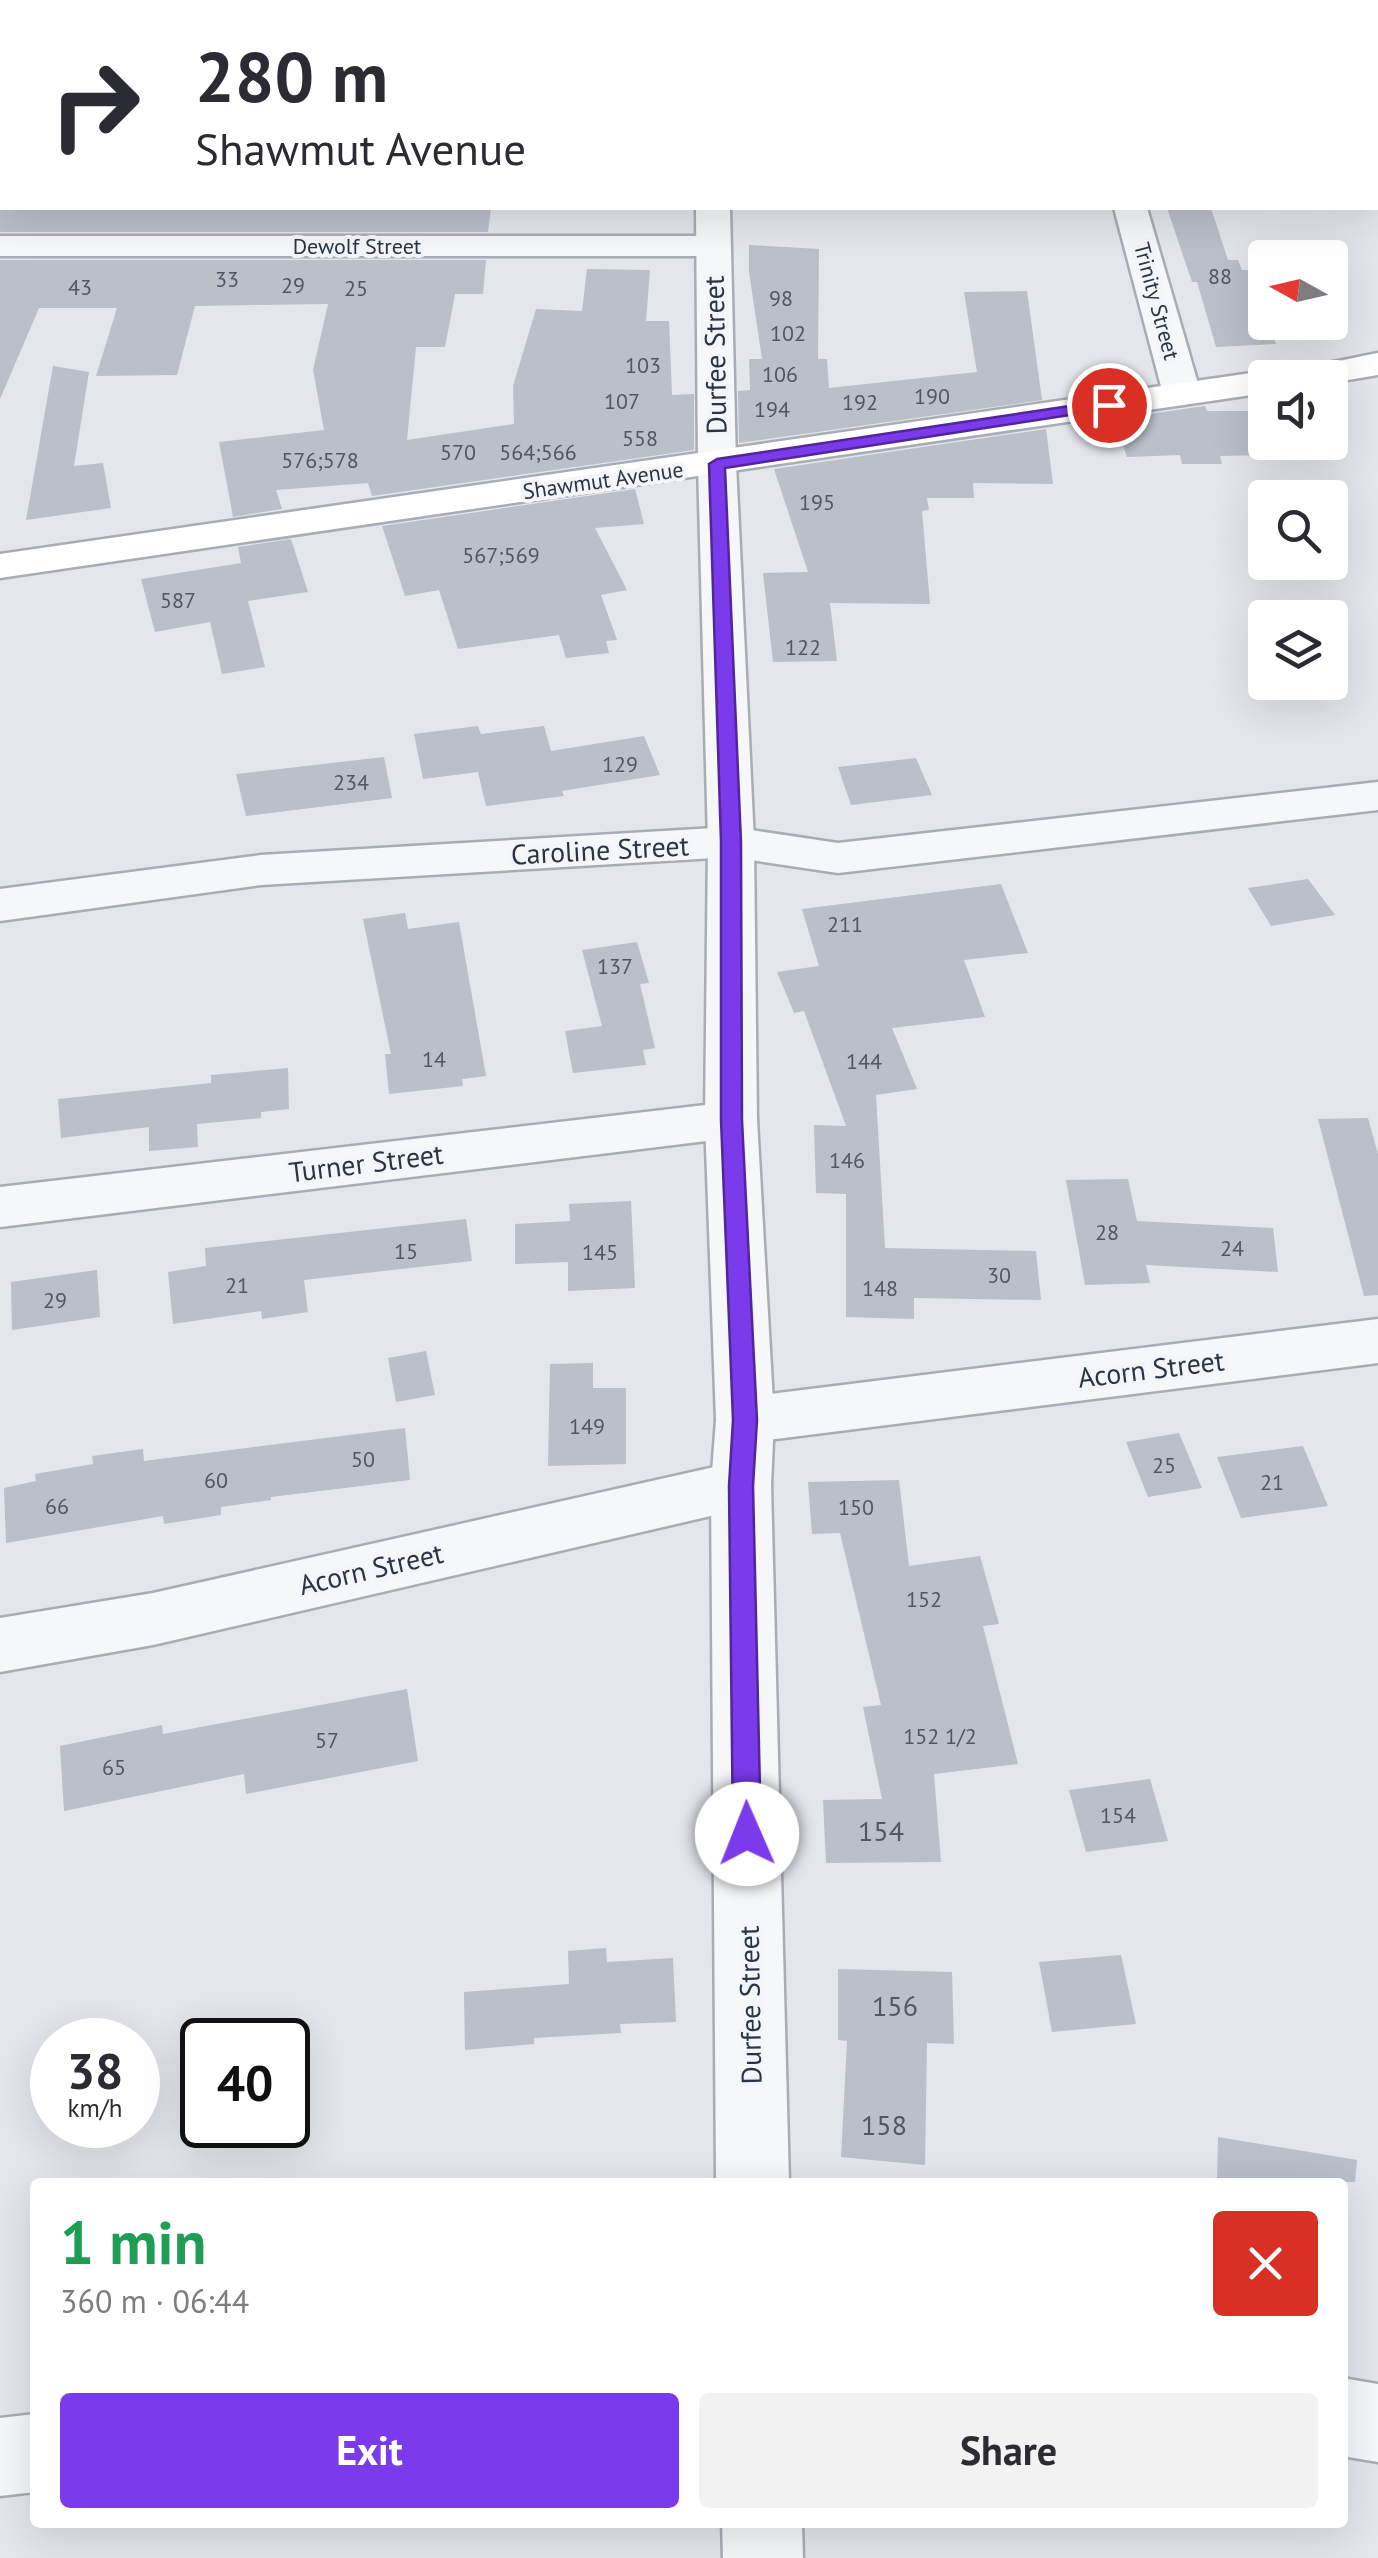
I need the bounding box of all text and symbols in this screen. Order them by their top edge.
text: 280 m [195,31,388,121]
icon: right [30,40,160,170]
text: Shawmut Avenue [195,119,526,177]
street label: Dewolf Street [293,232,422,260]
street label: Trinity Street [1128,239,1186,363]
north arrow [1248,240,1348,340]
map controls [1248,240,1348,700]
house number: 88 [1208,262,1232,290]
house number: 33 [215,265,239,293]
house number: 29 [281,271,305,299]
house number: 43 [68,273,92,301]
house number: 25 [344,274,368,302]
street label: Durfee Street [695,275,734,435]
house number: 98 [769,284,793,312]
house number: 102 [770,319,806,347]
house number: 103 [625,351,661,379]
house number: 106 [762,360,798,388]
button: sound [1248,360,1348,460]
pin [1067,363,1152,448]
icon: arrive [1082,378,1137,433]
house number: 190 [914,382,950,410]
house number: 107 [604,387,640,415]
house number: 192 [842,388,878,416]
house number: 194 [754,395,790,423]
house number: 558 [622,424,658,452]
house number: 570 [440,438,476,466]
house number: 564;566 [499,438,577,466]
house number: 576;578 [281,446,359,474]
street label: Shawmut Avenue [521,455,685,505]
button: search [1248,480,1348,580]
house number: 195 [799,488,835,516]
house number: 567;569 [462,541,540,569]
house number: 587 [160,586,196,614]
button: layers [1248,600,1348,700]
house number: 122 [785,633,821,661]
house number: 129 [602,750,638,778]
house number: 234 [333,768,369,796]
street label: Caroline Street [510,826,690,873]
house number: 211 [827,910,863,938]
house number: 137 [597,952,633,980]
house number: 14 [422,1045,446,1073]
house number: 144 [846,1047,882,1075]
street label: Turner Street [287,1135,446,1190]
house number: 146 [829,1146,865,1174]
house number: 28 [1095,1218,1119,1246]
house number: 24 [1220,1234,1244,1262]
house number: 15 [394,1237,418,1265]
house number: 145 [582,1238,618,1266]
house number: 30 [987,1261,1011,1289]
house number: 21 [225,1271,249,1299]
house number: 148 [862,1274,898,1302]
house number: 29 [43,1286,67,1314]
street label: Acorn Street [1076,1341,1227,1396]
house number: 149 [569,1412,605,1440]
house number: 50 [351,1445,375,1473]
house number: 25 [1152,1451,1176,1479]
house number: 60 [204,1466,228,1494]
house number: 21 [1260,1468,1284,1496]
house number: 66 [45,1492,69,1520]
house number: 150 [838,1493,874,1521]
street label: Acorn Street [295,1534,447,1603]
house number: 152 [906,1585,942,1613]
house number: 152 1/2 [903,1722,977,1750]
house number: 57 [315,1726,339,1754]
house number: 65 [102,1753,126,1781]
position arrow [695,1782,799,1886]
house number: 154 [1100,1801,1136,1829]
house number: 154 [858,1812,904,1849]
street label: Durfee Street [730,1925,769,2085]
house number: 156 [872,1987,918,2024]
speed limit sign: 40 [180,2018,310,2148]
text: 38 [67,2038,123,2103]
text: km/h [68,2092,122,2124]
house number: 158 [861,2106,907,2143]
text: 1 min [60,2203,206,2281]
button: close [1213,2211,1318,2316]
text: 360 m · 06:44 [60,2280,249,2322]
button: Exit [60,2393,679,2508]
button: Share [699,2393,1318,2508]

